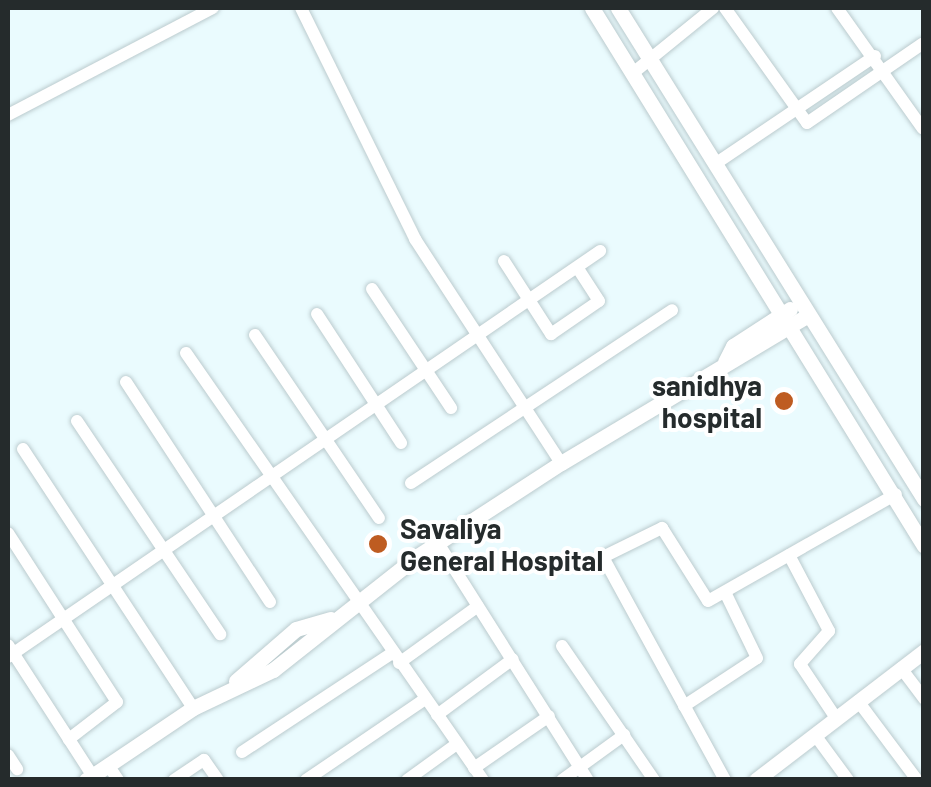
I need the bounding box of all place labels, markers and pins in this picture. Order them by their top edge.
place label: sanidhya hospital [652,368,762,434]
marker: sanidhya hospital [771,388,797,414]
place label: Savaliya General Hospital [400,511,603,577]
marker: Savaliya General Hospital [365,531,391,557]

